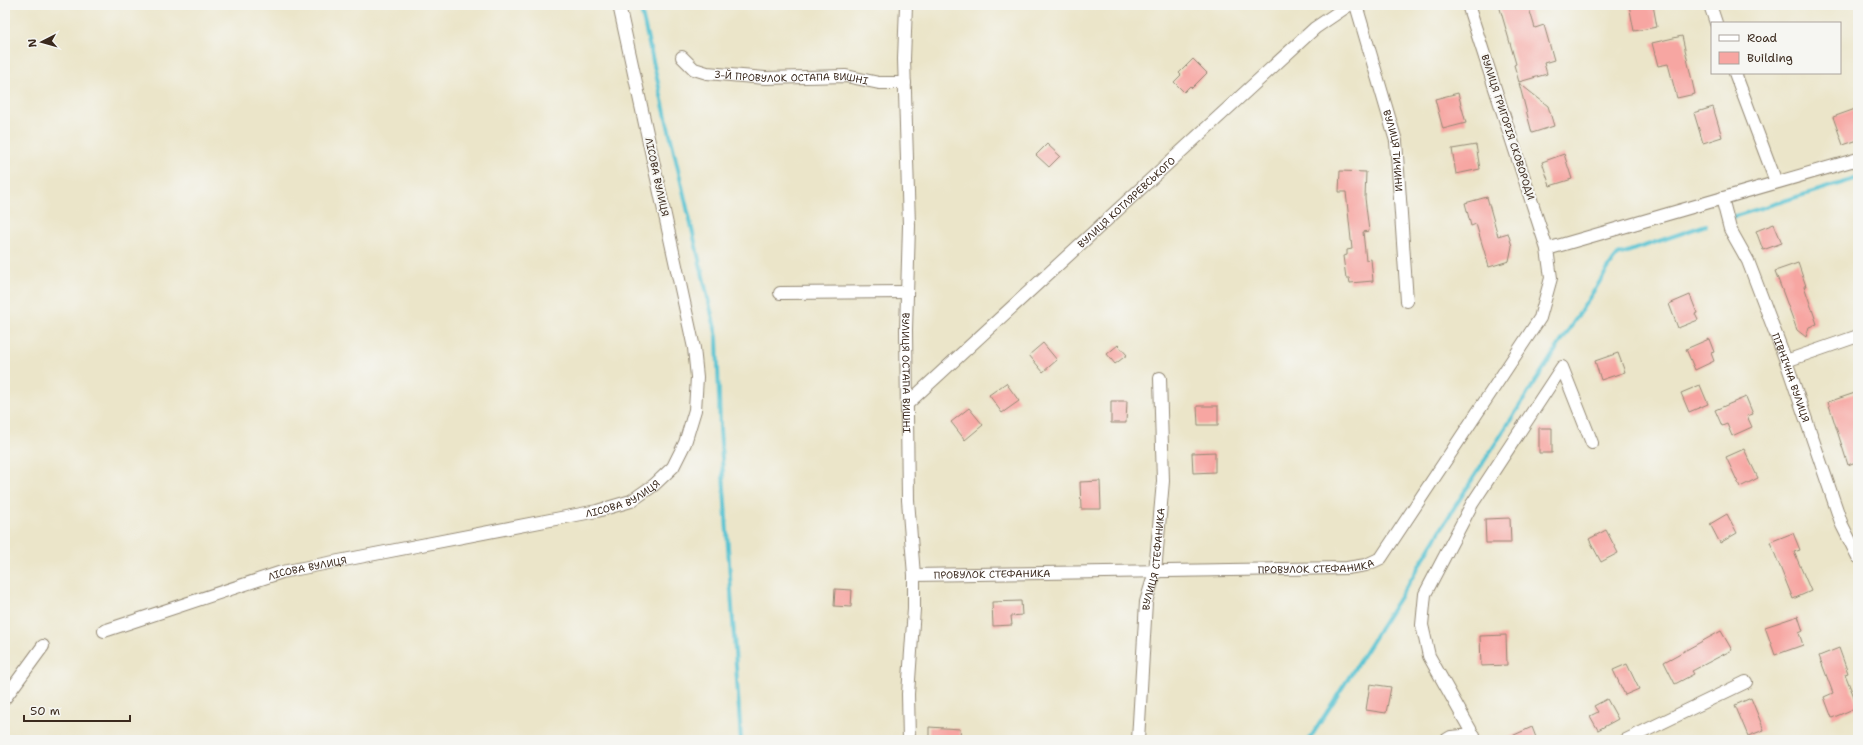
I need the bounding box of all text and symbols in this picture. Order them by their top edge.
north arrow [22,22,62,62]
legend [1711,22,1841,74]
text: Road [1747,30,1778,46]
text: N [25,38,40,48]
text: Building [1747,50,1793,66]
street label: ВУЛИЦЯ ГРИГОРІЯ СКОВОРОДИ [1478,53,1538,201]
street label: 3-Й ПРОВУЛОК ОСТАПА ВИШНІ [713,67,870,87]
street label: ВУЛИЦЯ ТИЧИНИ [1381,108,1406,192]
street label: ЛІСОВА ВУЛИЦЯ [642,136,672,218]
street label: ВУЛИЦЯ КОТЛЯРЕВСЬКОГО [1074,154,1178,250]
street label: ВУЛИЦЯ ОСТАПА ВИШНІ [899,312,914,434]
street label: ПІВНІЧНА ВУЛИЦЯ [1769,331,1813,424]
street label: ЛІСОВА ВУЛИЦЯ [584,477,662,520]
street label: ВУЛИЦЯ СТЕФАНИКА [1139,507,1167,611]
street label: ЛІСОВА ВУЛИЦЯ [266,553,348,583]
street label: ПРОВУЛОК СТЕФАНИКА [1257,556,1376,576]
street label: ПРОВУЛОК СТЕФАНИКА [934,566,1050,581]
scale bar [24,697,130,723]
text: 50 m [30,703,60,719]

